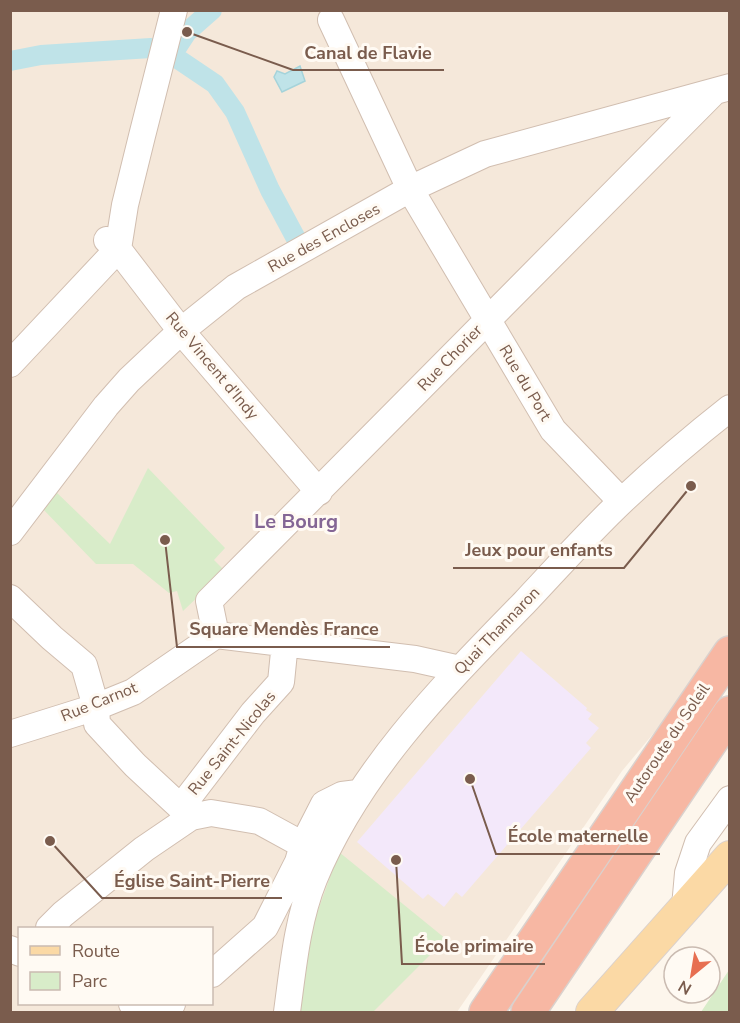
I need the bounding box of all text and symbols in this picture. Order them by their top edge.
callout: Canal de Flavie [293,34,444,70]
text: Canal de Flavie [304,41,432,65]
street label: Rue des Encloses [264,198,384,278]
street label: Rue Vincent d'Indy [160,307,264,425]
street label: Rue Chorier [413,320,488,396]
street label: Rue du Port [494,341,557,425]
district label: Le Bourg [254,508,338,535]
callout: Jeux pour enfants [453,532,624,568]
text: Jeux pour enfants [464,538,613,562]
street label: Quai Thannaron [449,582,545,680]
callout: Square Mendès France [177,611,390,647]
text: Square Mendès France [189,617,379,641]
street label: Rue Carnot [58,677,141,727]
street label: Autoroute du Soleil [619,679,715,807]
street label: Rue Saint-Nicolas [183,686,281,800]
callout: École maternelle [496,818,660,854]
text: École maternelle [508,824,648,848]
callout: Église Saint-Pierre [102,862,282,898]
text: Église Saint-Pierre [114,869,270,893]
legend [18,927,213,1005]
callout: École primaire [402,928,545,964]
text: École primaire [415,934,534,958]
text: Route [72,939,120,963]
north arrow [662,945,722,1005]
text: Parc [72,969,107,993]
text: N [674,975,696,1000]

